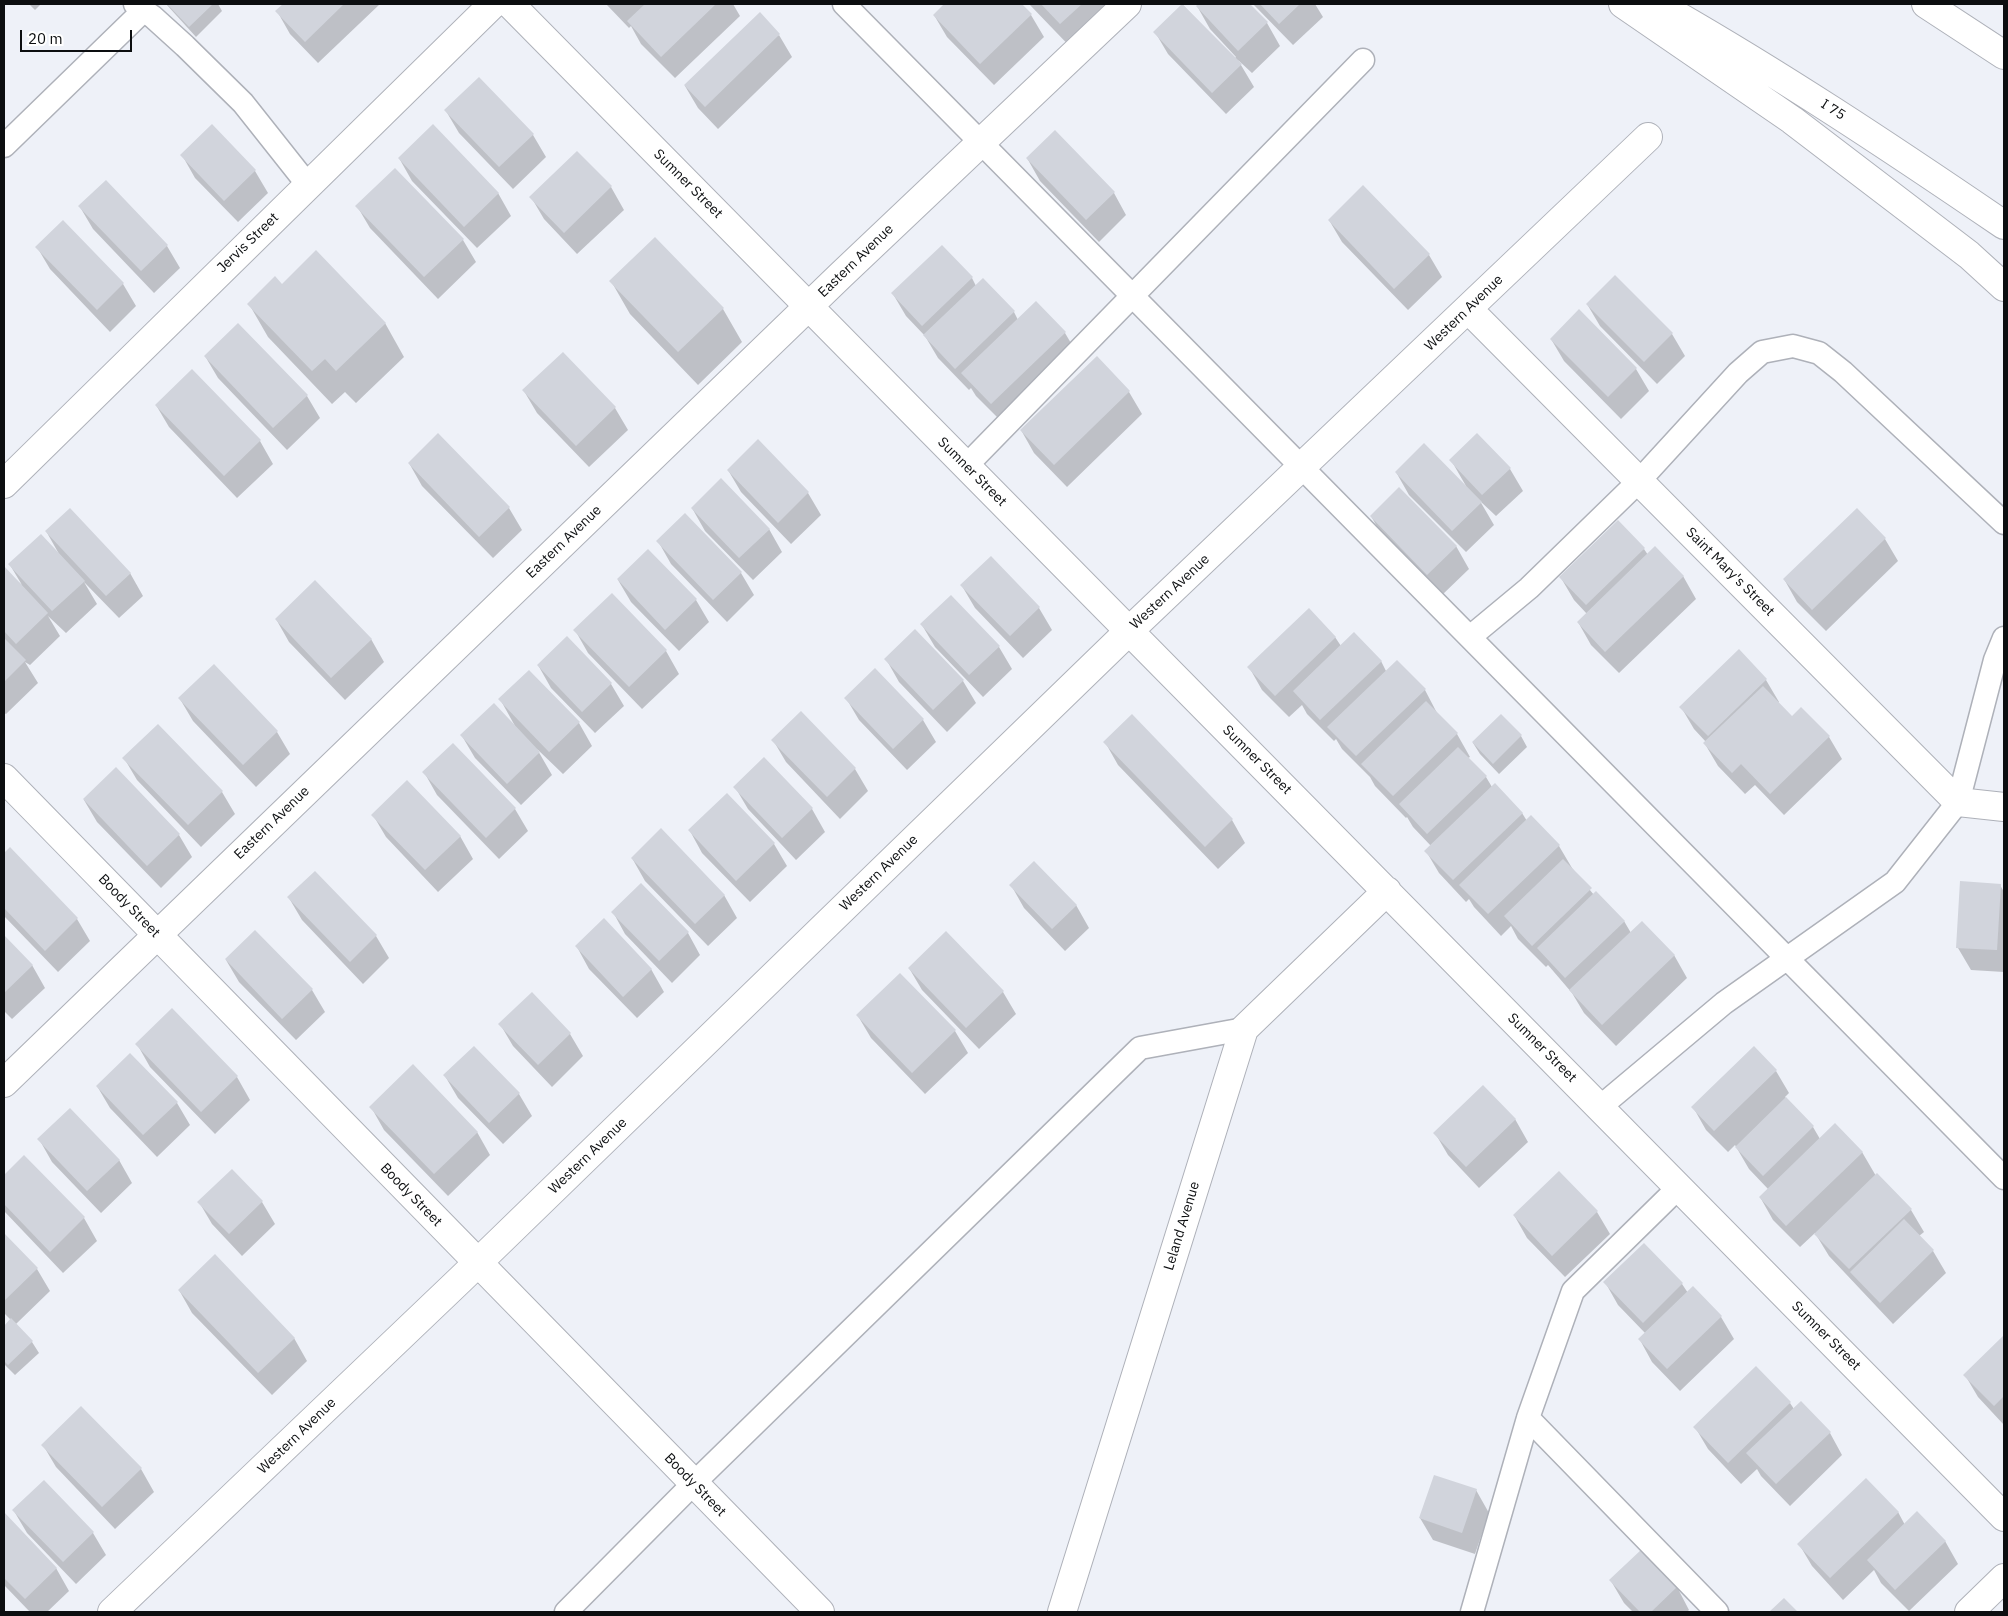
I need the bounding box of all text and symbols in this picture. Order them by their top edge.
scale bar [22,20,135,52]
text: 20 m [28,29,63,48]
street label: I 75 [1818,96,1848,124]
street label: Sumner Street [650,146,726,222]
street label: Jervis Street [214,210,282,276]
street label: Eastern Avenue [815,221,897,301]
street label: Western Avenue [1421,271,1507,355]
street label: Sumner Street [934,434,1010,510]
street label: Eastern Avenue [523,502,605,582]
street label: Saint Mary's Street [1682,524,1778,620]
street label: Western Avenue [1127,551,1213,633]
street label: Sumner Street [1219,722,1295,798]
street label: Eastern Avenue [231,783,313,863]
street label: Western Avenue [836,831,922,915]
street label: Boody Street [95,871,163,941]
street label: Sumner Street [1504,1010,1580,1086]
street label: Western Avenue [545,1114,631,1198]
street label: Boody Street [377,1160,445,1230]
street label: Leland Avenue [1161,1180,1203,1272]
street label: Sumner Street [1788,1298,1864,1374]
street label: Western Avenue [254,1394,340,1478]
street label: Boody Street [661,1450,729,1520]

